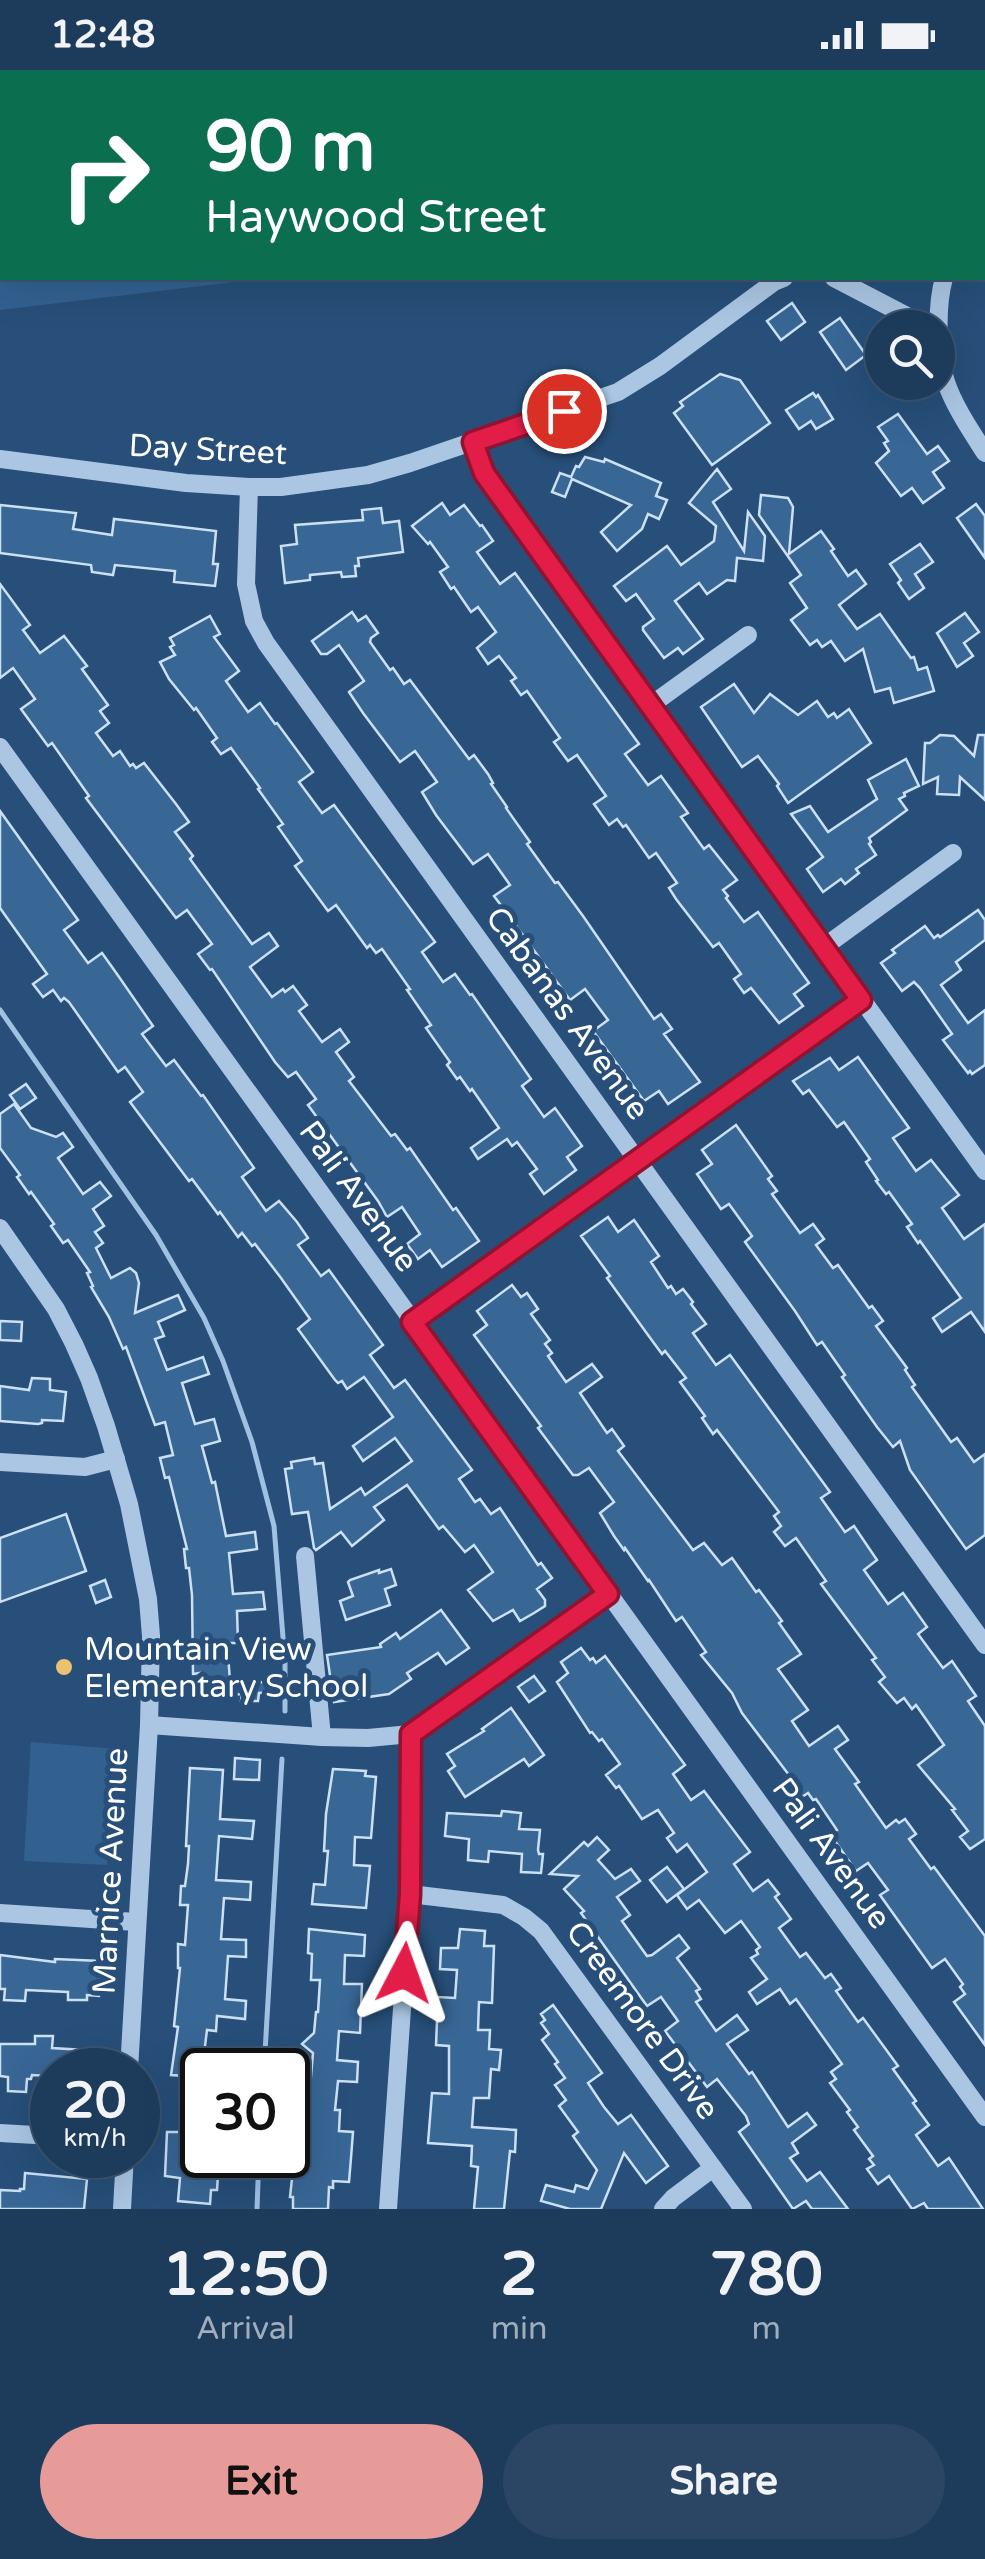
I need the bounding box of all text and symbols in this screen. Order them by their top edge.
text: 12:48 [50,12,155,58]
text: 90 m [205,106,375,190]
icon: right [40,110,170,240]
text: Haywood Street [205,191,547,245]
map controls [865,310,955,400]
button: search [865,310,955,400]
pin [522,369,607,454]
icon: arrive [537,384,592,439]
street label: Day Street [128,427,288,473]
street label: Cabanas Avenue [477,900,657,1128]
street label: Pali Avenue [291,1114,426,1280]
place label: Mountain View Elementary School [84,1631,368,1706]
marker: Mountain View Elementary School [53,1656,75,1678]
street label: Marnice Avenue [86,1747,136,1995]
street label: Pali Avenue [764,1771,899,1937]
street label: Creemore Drive [557,1914,727,2127]
position arrow [352,1921,456,2025]
speed limit sign: 30 [180,2048,310,2178]
text: 20 [64,2071,126,2131]
text: km/h [64,2123,126,2153]
text: 12:50 [162,2239,329,2311]
text: 2 [500,2239,538,2311]
text: 780 [710,2239,823,2311]
text: Arrival [196,2310,295,2348]
text: min [491,2310,548,2348]
text: m [752,2310,781,2348]
button: Exit [40,2424,483,2539]
button: Share [503,2424,945,2539]

